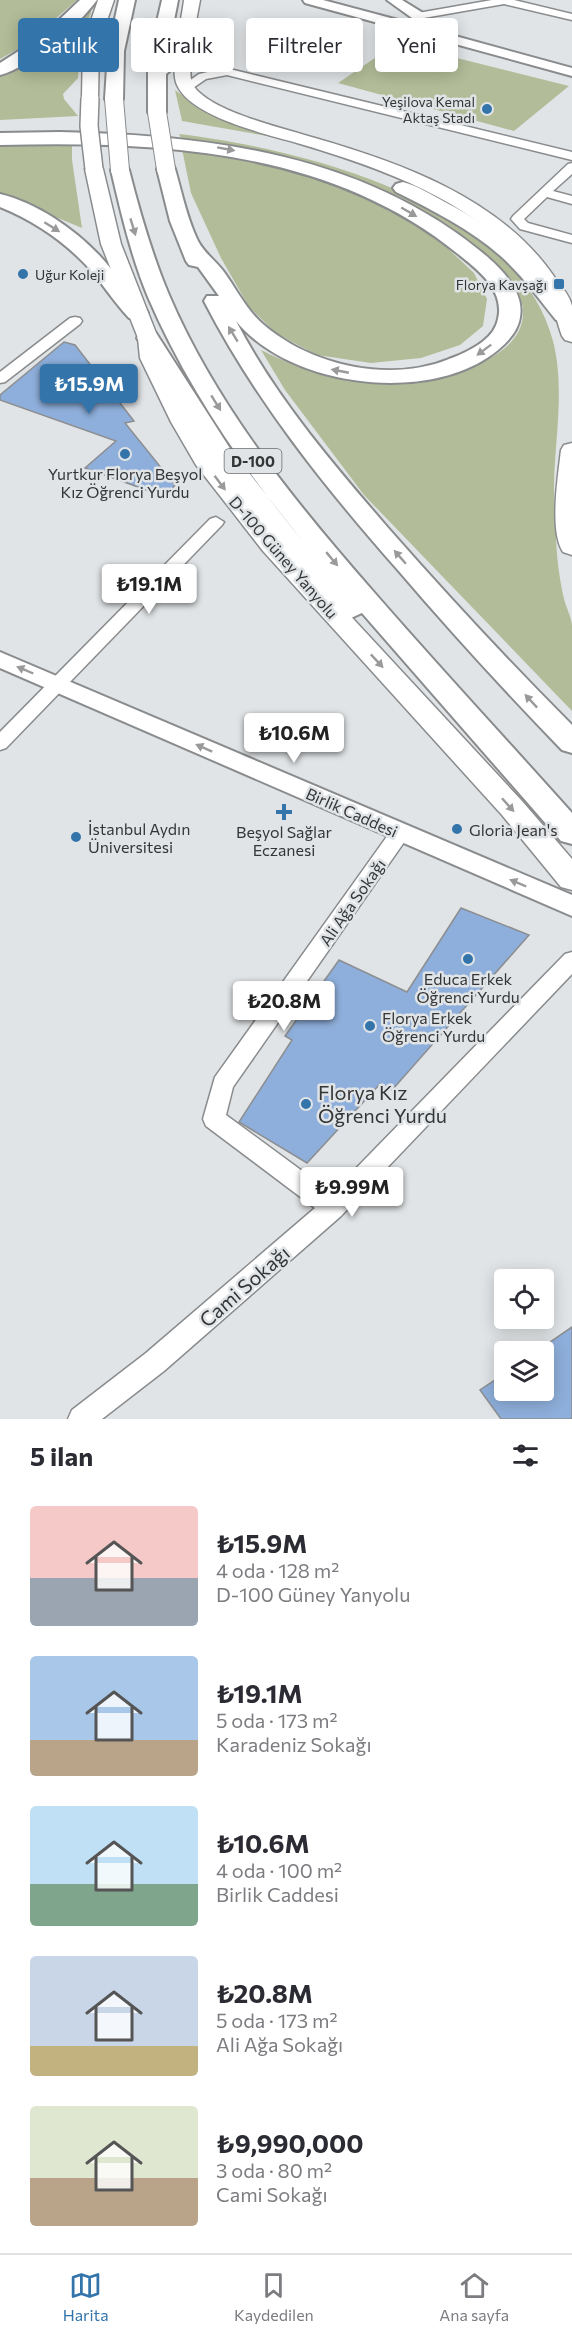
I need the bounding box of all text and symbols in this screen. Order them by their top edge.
chip: Satılık [18,18,119,72]
chip: Kiralık [131,18,234,72]
chip: Filtreler [246,18,363,72]
chip: Yeni [375,18,458,72]
place label: Yeşilova Kemal Aktaş Stadı [382,93,475,126]
marker: Yeşilova Kemal Aktaş Stadı [480,102,494,116]
one-way arrow [216,145,235,154]
one-way arrow [401,207,417,218]
one-way arrow [129,218,138,236]
one-way arrow [44,221,60,232]
place label: Uğur Koleji [35,266,104,283]
marker: Uğur Koleji [16,267,30,281]
place label: Florya Kavşağı [456,276,547,293]
marker: Florya Kavşağı [552,277,566,291]
one-way arrow [227,326,238,342]
one-way arrow [476,343,492,356]
pin: ₺15.9M [40,364,138,415]
one-way arrow [330,366,349,375]
text: ₺15.9M [54,371,124,395]
one-way arrow [211,394,222,411]
marker: Yurtkur Florya Beşyol Kız Öğrenci Yurdu [118,447,132,461]
road number: D-100 [224,449,282,473]
place label: Yurtkur Florya Beşyol Kız Öğrenci Yurdu [48,464,202,501]
one-way arrow [214,475,226,490]
street label: D-100 Güney Yanyolu [226,492,342,622]
one-way arrow [394,550,407,565]
one-way arrow [325,551,338,567]
pin: ₺19.1M [100,564,198,615]
text: ₺19.1M [116,571,182,595]
one-way arrow [370,653,384,668]
one-way arrow [16,665,34,675]
one-way arrow [525,694,539,708]
pin: ₺10.6M [245,713,343,764]
text: ₺10.6M [258,720,330,744]
one-way arrow [195,743,213,753]
street label: Birlik Caddesi [303,783,401,841]
one-way arrow [501,797,515,812]
marker: Beşyol Sağlar Eczanesi [277,805,291,819]
place label: İstanbul Aydın Üniversitesi [88,819,190,856]
place label: Gloria Jean's [469,820,557,839]
place label: Beşyol Sağlar Eczanesi [236,822,333,859]
marker: Gloria Jean's [450,822,464,836]
marker: İstanbul Aydın Üniversitesi [69,830,83,844]
street label: Ali Ağa Sokağı [315,855,389,949]
one-way arrow [509,878,527,888]
marker: Educa Erkek Öğrenci Yurdu [461,952,475,966]
place label: Educa Erkek Öğrenci Yurdu [416,969,520,1006]
pin: ₺20.8M [235,981,333,1032]
text: ₺20.8M [247,988,321,1012]
place label: Florya Erkek Öğrenci Yurdu [382,1008,485,1045]
marker: Florya Erkek Öğrenci Yurdu [363,1019,377,1033]
place label: Florya Kız Öğrenci Yurdu [318,1080,447,1127]
marker: Florya Kız Öğrenci Yurdu [299,1097,313,1111]
pin: ₺9.99M [303,1167,401,1218]
text: ₺9.99M [314,1174,390,1198]
street label: Cami Sokağı [194,1240,294,1332]
map controls [494,1269,554,1401]
button: locate [494,1269,554,1329]
button: layers [494,1341,554,1401]
icon: filters [509,1439,542,1472]
text: 5 ilan [30,1440,93,1471]
text: ₺15.9M [216,1527,307,1558]
icon: home [78,1530,150,1602]
text: 4 oda · 128 m² [216,1558,339,1582]
text: D-100 Güney Yanyolu [216,1582,410,1606]
text: ₺19.1M [216,1677,302,1708]
icon: home [78,1680,150,1752]
text: 5 oda · 173 m² [216,1708,338,1732]
text: Karadeniz Sokağı [216,1732,372,1756]
text: ₺10.6M [216,1827,310,1858]
icon: home [78,1830,150,1902]
text: 4 oda · 100 m² [216,1858,342,1882]
text: Birlik Caddesi [216,1882,339,1906]
text: ₺20.8M [216,1977,313,2008]
icon: home [78,1980,150,2052]
text: 5 oda · 173 m² [216,2008,338,2032]
text: Ali Ağa Sokağı [216,2032,343,2056]
text: ₺9,990,000 [216,2127,364,2158]
icon: home [78,2130,150,2202]
text: 3 oda · 80 m² [216,2158,332,2182]
text: Cami Sokağı [216,2182,328,2206]
tab: Harita [63,2269,109,2324]
tab: Kaydedilen [234,2269,314,2324]
tab: Ana sayfa [439,2269,509,2324]

